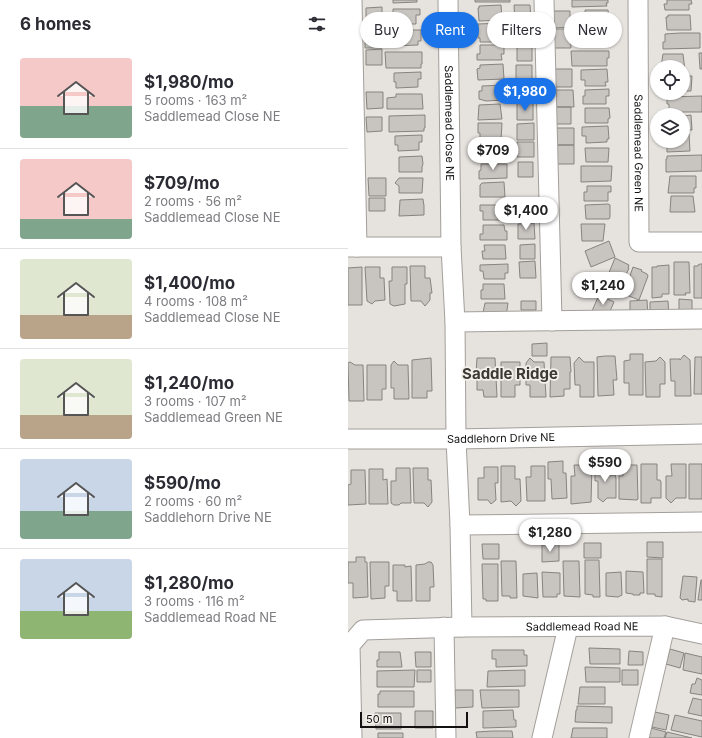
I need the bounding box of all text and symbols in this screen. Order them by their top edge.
chip: Buy [360,12,413,48]
chip: Rent [421,12,479,48]
chip: Filters [487,12,556,48]
chip: New [564,12,622,48]
icon: filters [306,13,328,35]
text: 6 homes [20,14,91,34]
map controls [650,60,690,148]
button: locate [650,60,690,100]
street label: Saddlemead Close NE [442,65,457,181]
text: $1,980/mo [144,72,234,92]
icon: home [52,74,100,122]
pin: $1,980 [492,78,558,112]
text: $1,980 [503,83,547,99]
text: 5 rooms · 163 m² [144,92,247,108]
street label: Saddlemead Green NE [631,94,646,212]
text: Saddlemead Close NE [144,108,280,124]
button: layers [650,108,690,148]
pin: $709 [469,137,517,171]
text: $709 [476,142,510,158]
text: $709/mo [144,173,220,193]
icon: home [52,175,100,223]
text: 2 rooms · 56 m² [144,193,242,209]
pin: $1,400 [493,197,559,231]
text: $1,400 [504,202,548,218]
text: Saddlemead Close NE [144,209,280,225]
pin: $1,240 [570,272,636,306]
text: $1,400/mo [144,273,235,293]
icon: home [52,275,100,323]
text: $1,240 [581,277,625,293]
text: 4 rooms · 108 m² [144,293,248,309]
text: Saddlemead Close NE [144,309,280,325]
district label: Saddle Ridge [462,364,558,383]
text: $1,240/mo [144,373,234,393]
icon: home [52,375,100,423]
text: 3 rooms · 107 m² [144,393,247,409]
text: Saddlemead Green NE [144,409,283,425]
street label: Saddlehorn Drive NE [447,430,555,446]
pin: $590 [581,449,629,483]
text: $590 [588,454,622,470]
text: $590/mo [144,473,221,493]
icon: home [52,475,100,523]
text: 2 rooms · 60 m² [144,493,242,509]
text: Saddlehorn Drive NE [144,509,272,525]
pin: $1,280 [517,519,583,553]
text: $1,280 [528,524,572,540]
text: $1,280/mo [144,573,234,593]
icon: home [52,575,100,623]
text: 3 rooms · 116 m² [144,593,245,609]
text: Saddlemead Road NE [144,609,277,625]
street label: Saddlemead Road NE [526,619,638,634]
scale bar [360,710,468,729]
text: 50 m [366,712,392,726]

